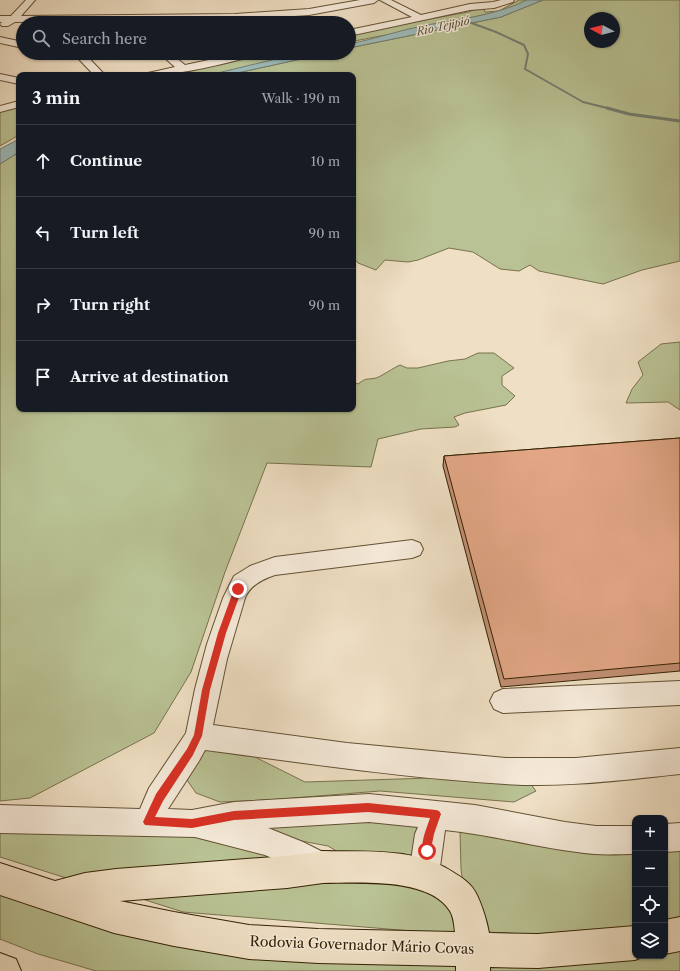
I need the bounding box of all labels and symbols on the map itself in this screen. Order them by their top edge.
north arrow [584,12,620,48]
water label: Rio Tejipió [414,13,472,39]
route end [229,580,247,598]
route start [418,842,436,860]
street label: Rodovia Governador Mário Covas [249,932,475,958]

